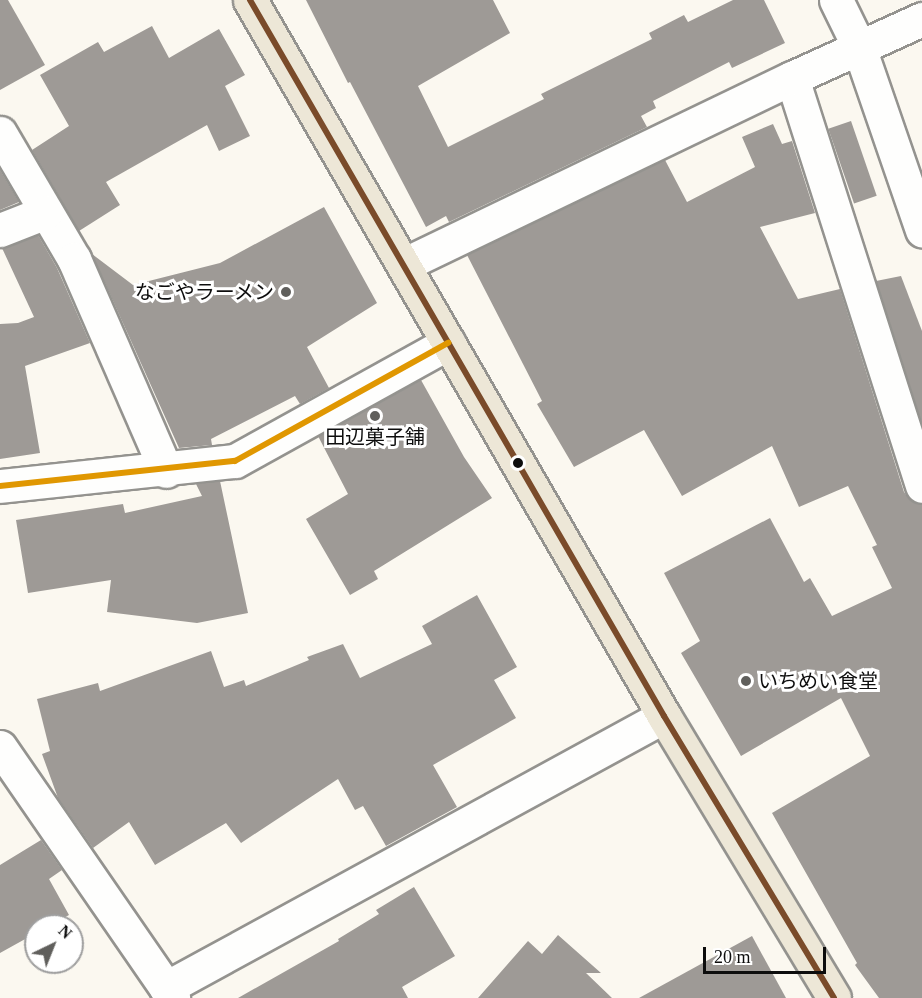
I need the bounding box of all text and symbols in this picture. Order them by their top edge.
place label: なごやラーメン [134,280,274,304]
marker: なごやラーメン [279,285,293,299]
marker: 田辺菓子舗 [368,409,382,423]
place label: 田辺菓子舗 [325,425,425,449]
unlabelled marker [512,457,524,469]
place label: いちめい食堂 [758,669,878,693]
marker: いちめい食堂 [739,674,753,688]
north arrow [24,914,84,974]
text: N [55,922,75,942]
scale bar [706,935,829,973]
text: 20 m [714,947,751,967]

